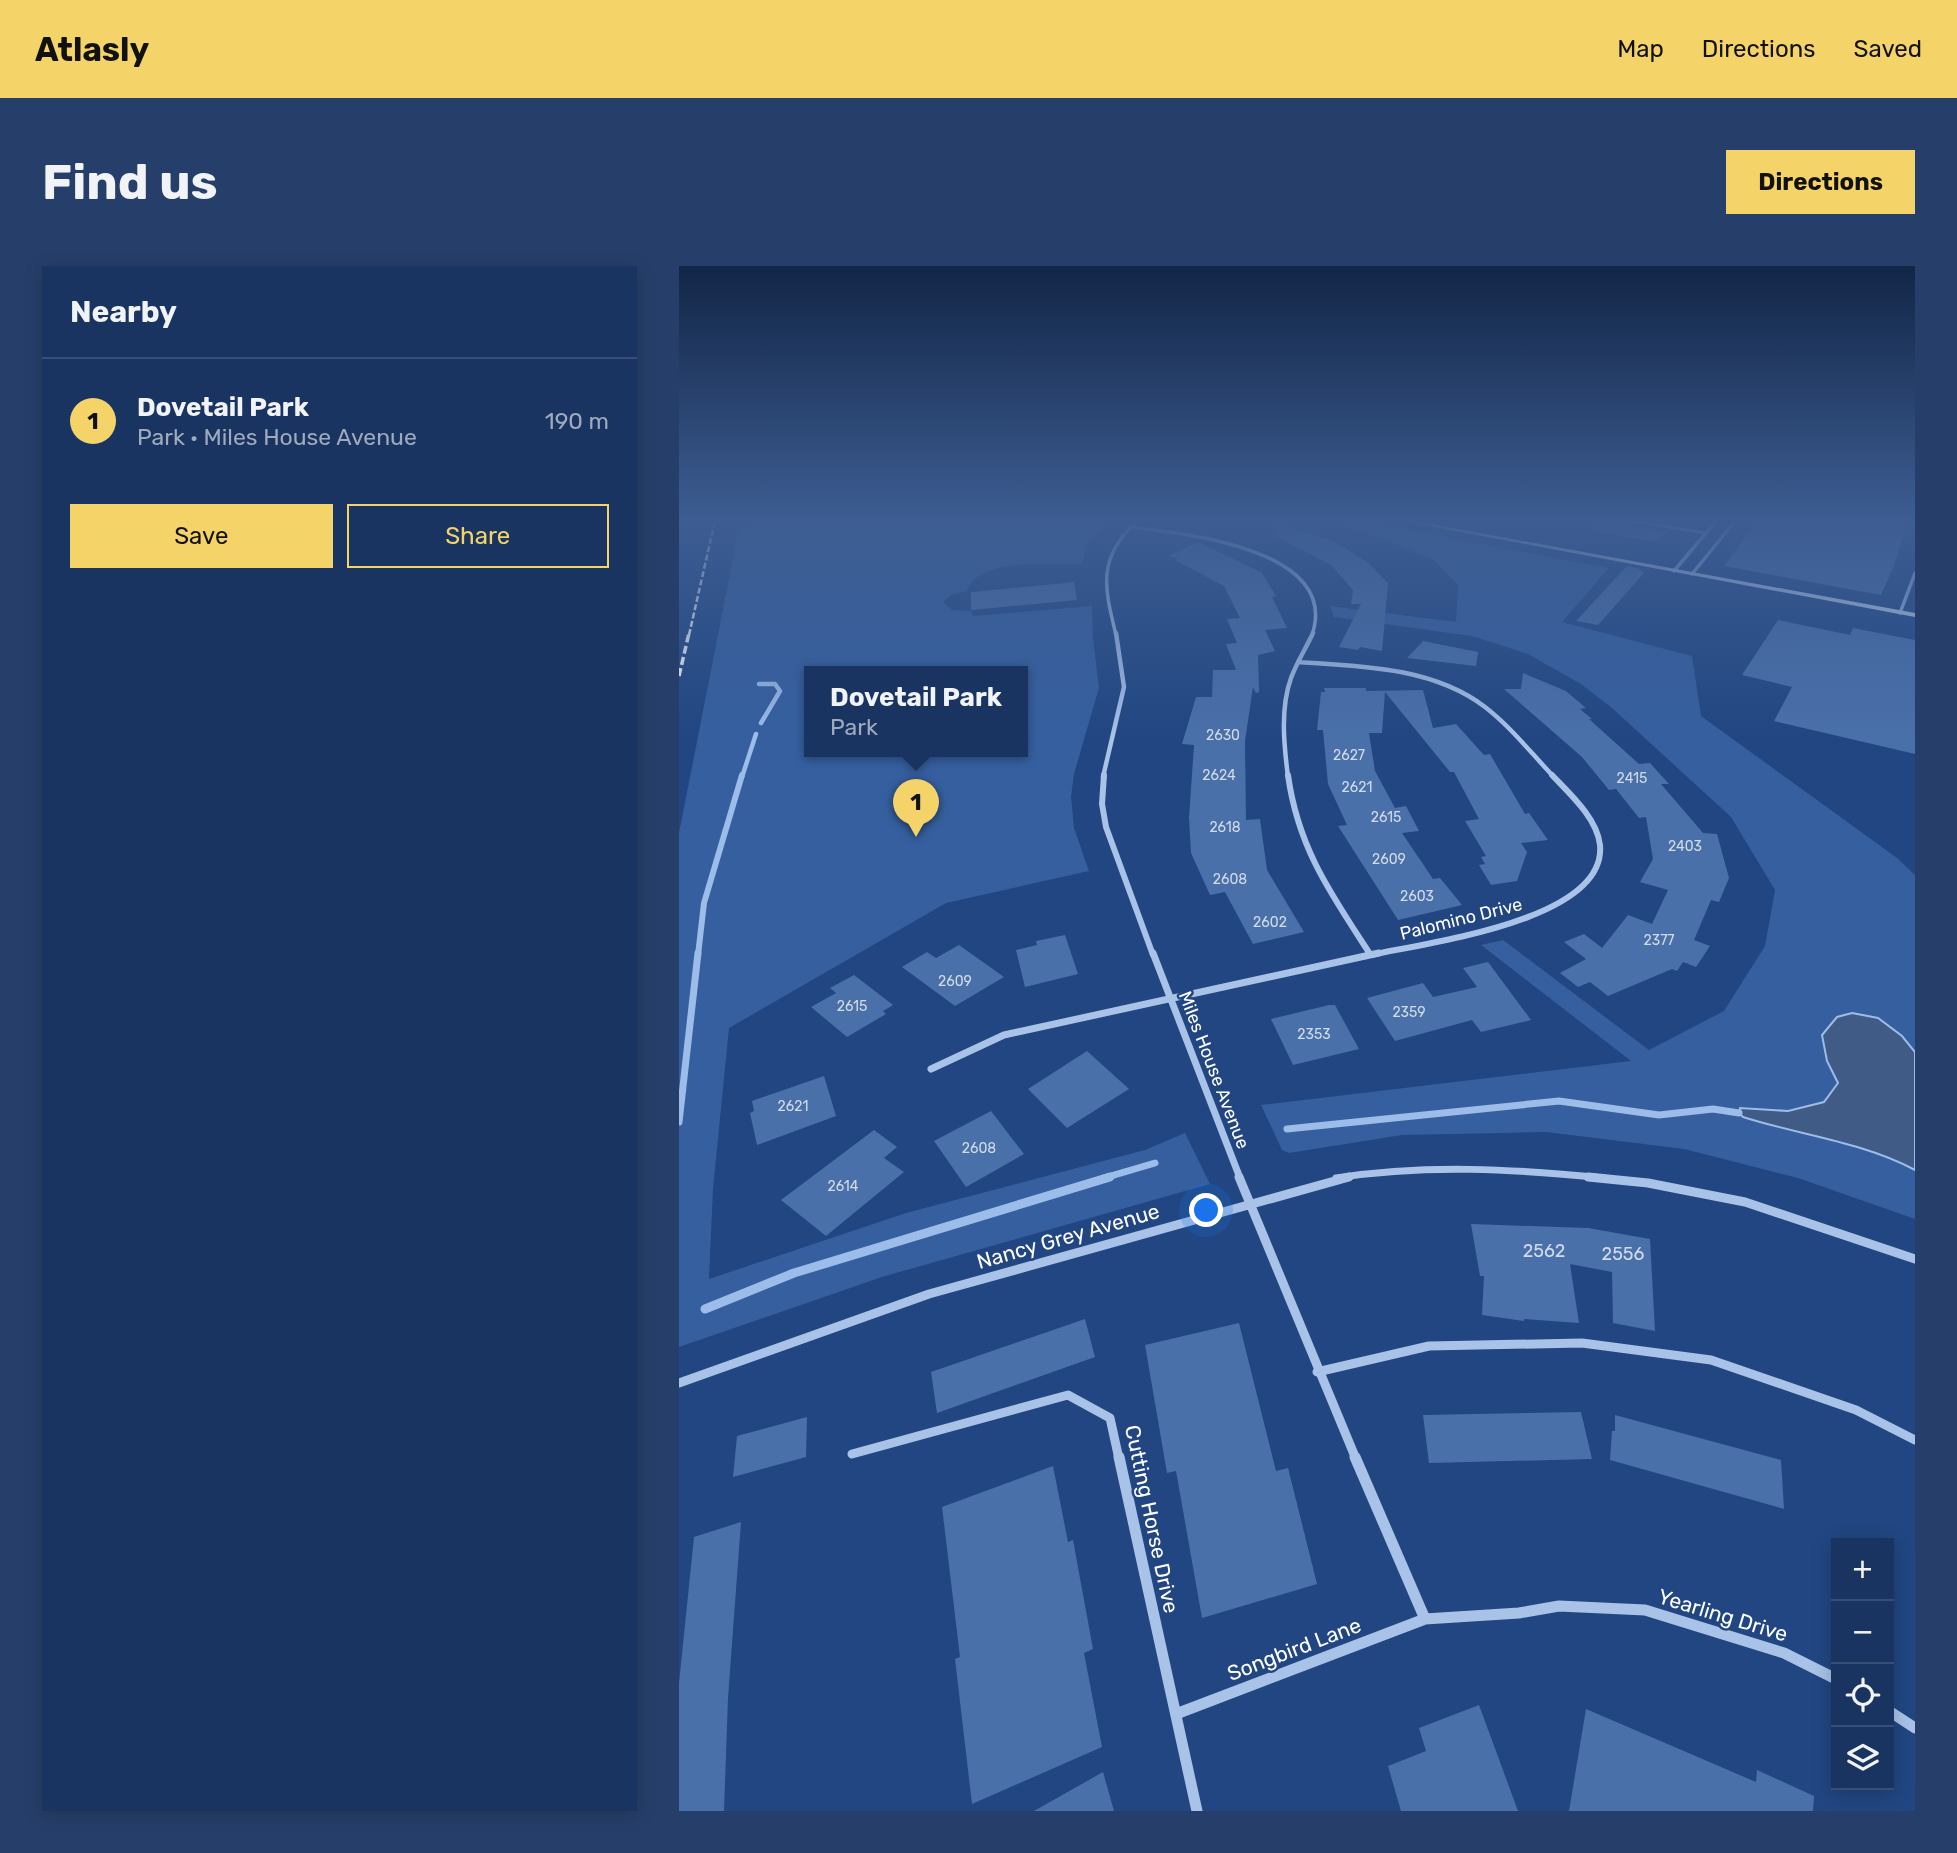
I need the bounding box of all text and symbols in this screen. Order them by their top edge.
text: Atlasly [35,30,149,69]
text: Map [1617,35,1664,63]
text: Directions [1702,35,1815,63]
text: Saved [1853,35,1922,63]
button: Directions [1726,150,1915,214]
text: Find us [42,153,218,211]
text: Nearby [70,294,177,330]
text: Dovetail Park [137,392,309,423]
text: 1 [87,407,99,435]
text: 190 m [545,407,609,435]
text: Park · Miles House Avenue [137,423,417,451]
button: Save [70,504,333,568]
button: Share [347,504,609,568]
popup [804,666,1028,757]
text: Dovetail Park [830,682,1002,713]
text: Park [830,713,878,741]
house number: 2630 [1206,727,1240,744]
house number: 2627 [1333,747,1365,764]
house number: 2624 [1202,767,1236,784]
house number: 2415 [1617,770,1647,787]
pin: 1 [893,779,939,837]
house number: 2621 [1342,779,1372,796]
house number: 2615 [1371,809,1401,826]
house number: 2618 [1209,819,1241,836]
house number: 2403 [1668,838,1702,855]
house number: 2609 [1372,851,1406,868]
house number: 2608 [1213,871,1247,888]
house number: 2603 [1400,888,1434,905]
street label: Palomino Drive [1398,893,1524,945]
house number: 2602 [1253,914,1287,931]
house number: 2377 [1644,932,1675,949]
house number: 2609 [938,973,972,990]
street label: Miles House Avenue [1174,988,1254,1152]
house number: 2615 [837,998,867,1015]
house number: 2359 [1392,1004,1426,1021]
house number: 2353 [1297,1026,1331,1043]
house number: 2621 [778,1098,808,1115]
house number: 2608 [962,1140,996,1157]
house number: 2614 [827,1178,859,1195]
your location [1189,1193,1223,1227]
street label: Nancy Grey Avenue [974,1198,1162,1274]
house number: 2562 [1523,1240,1565,1262]
house number: 2556 [1602,1243,1645,1265]
street label: Cutting Horse Drive [1120,1423,1184,1615]
map controls [1831,1538,1894,1790]
button: + [1831,1538,1894,1601]
street label: Yearling Drive [1655,1583,1791,1647]
button: − [1831,1601,1894,1664]
street label: Songbird Lane [1224,1612,1364,1686]
button: locate [1831,1664,1894,1727]
button: layers [1831,1727,1894,1790]

